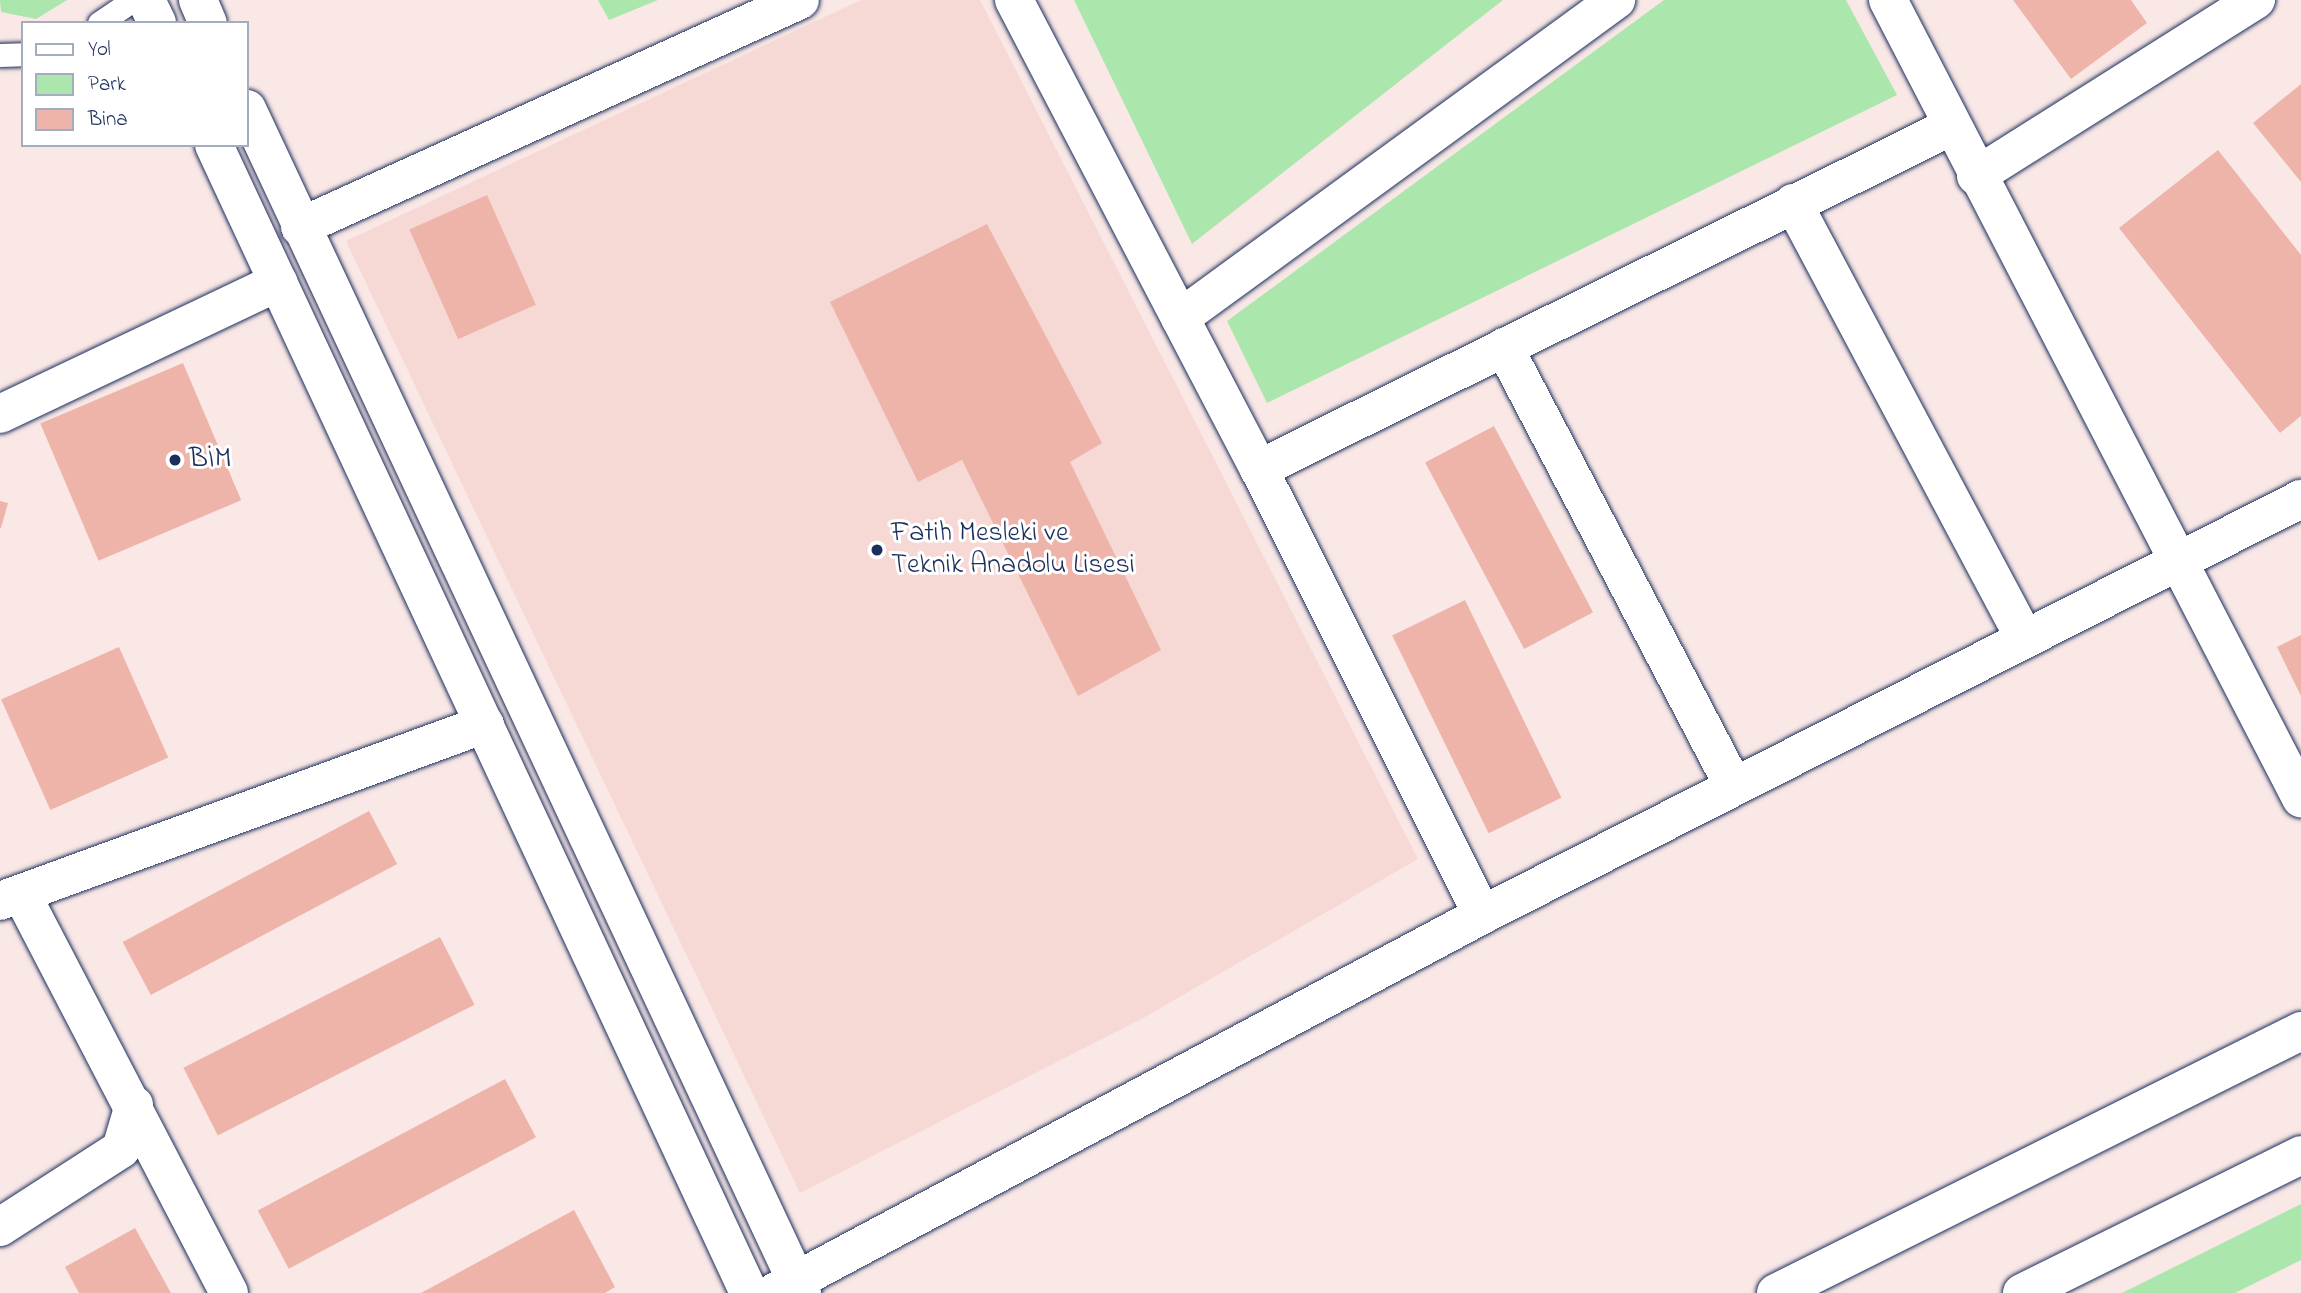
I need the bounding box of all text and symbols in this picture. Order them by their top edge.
legend [21,21,248,147]
text: Yol [88,35,111,65]
text: Park [88,70,126,100]
text: Bina [88,105,128,135]
place label: BİM [189,443,231,477]
marker: BİM [167,452,183,468]
place label: Fatih Mesleki ve Teknik Anadolu Lisesi [891,517,1135,583]
marker: Fatih Mesleki ve Teknik Anadolu Lisesi [869,542,885,558]

